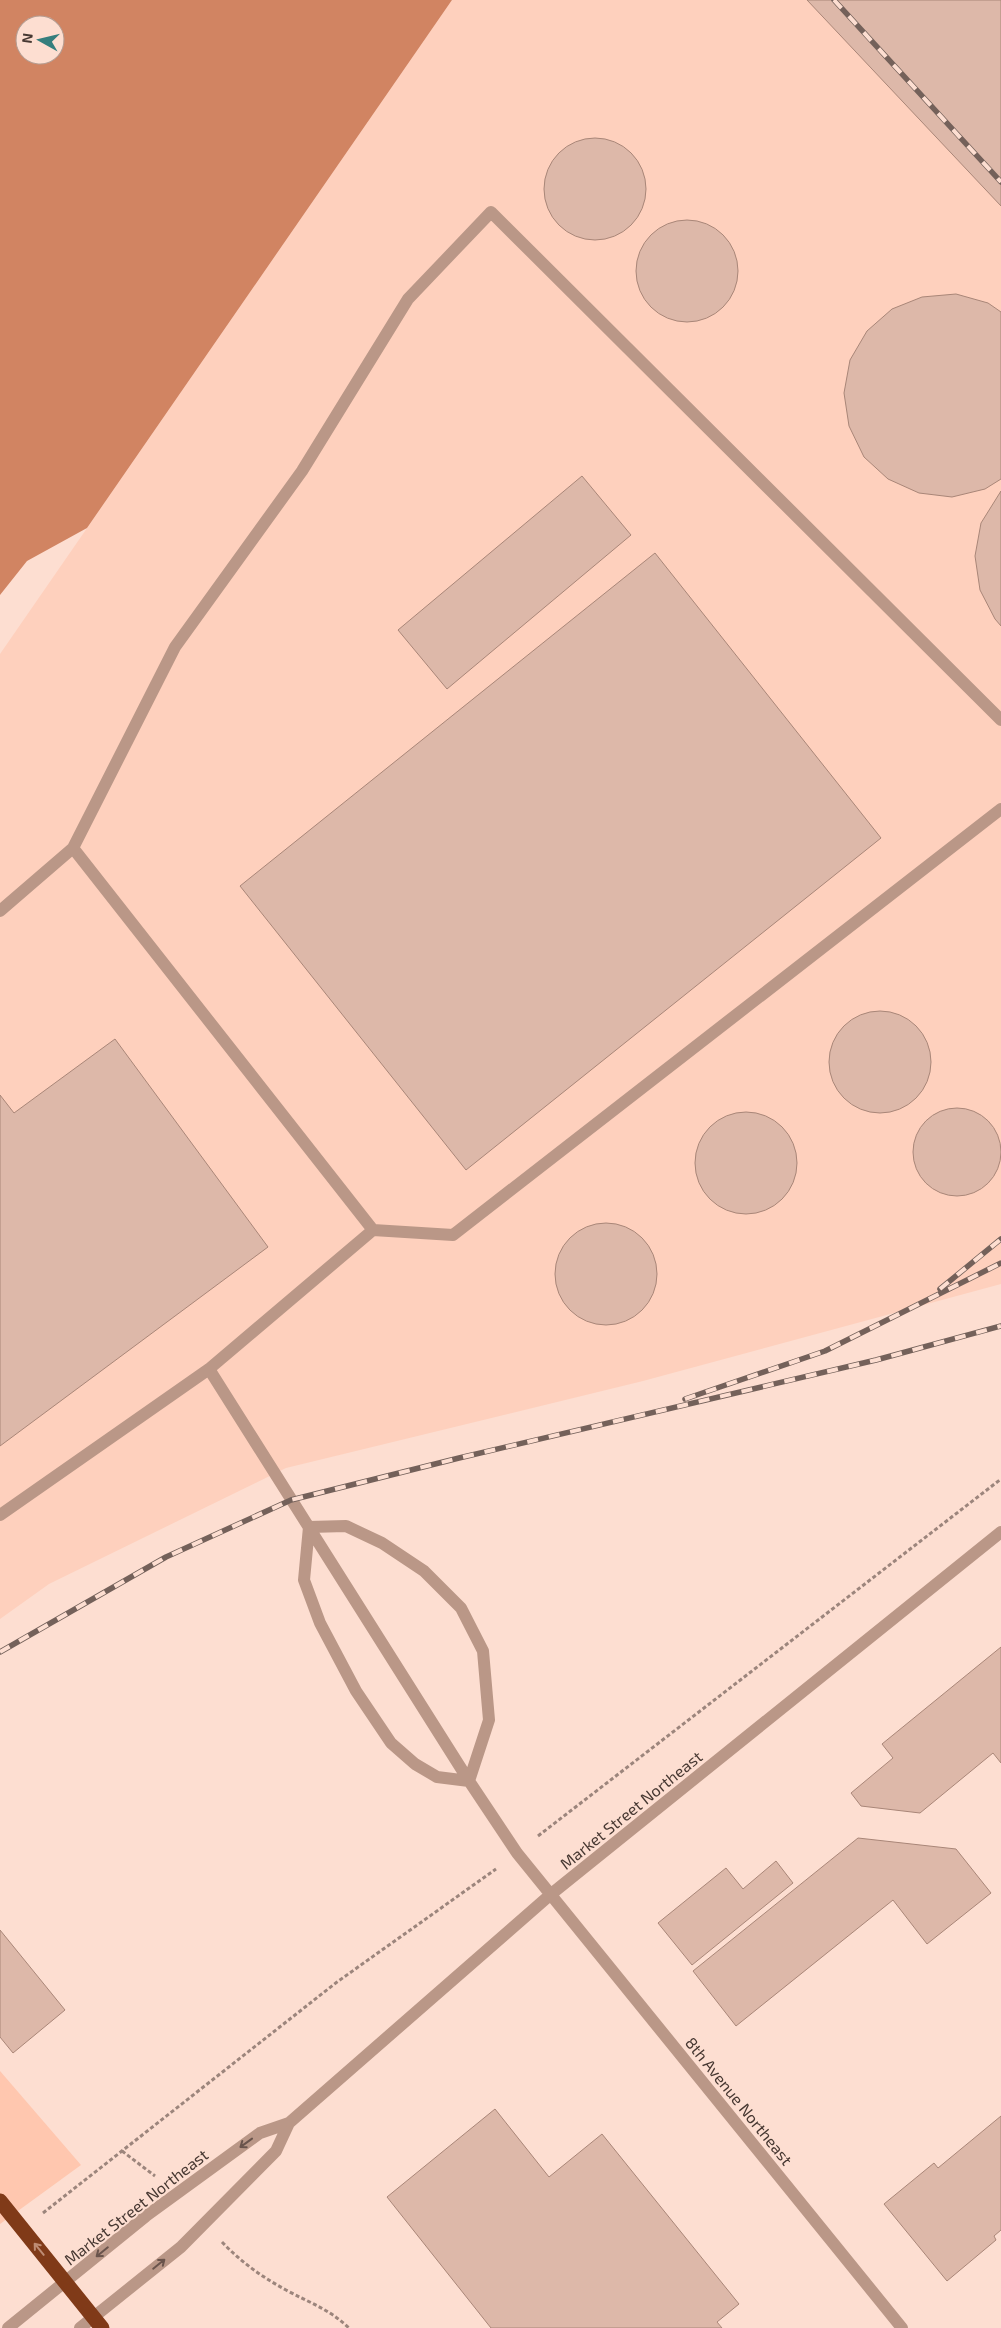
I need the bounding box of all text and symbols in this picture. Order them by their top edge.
north arrow [15,15,65,65]
text: N [18,32,36,44]
street label: Market Street Northeast [556,1746,706,1873]
street label: 8th Avenue Northeast [682,2033,797,2169]
one-way arrow [239,2138,253,2148]
street label: Market Street Northeast [60,2145,211,2269]
one-way arrow [33,2243,44,2256]
one-way arrow [96,2247,109,2258]
one-way arrow [152,2259,165,2270]

